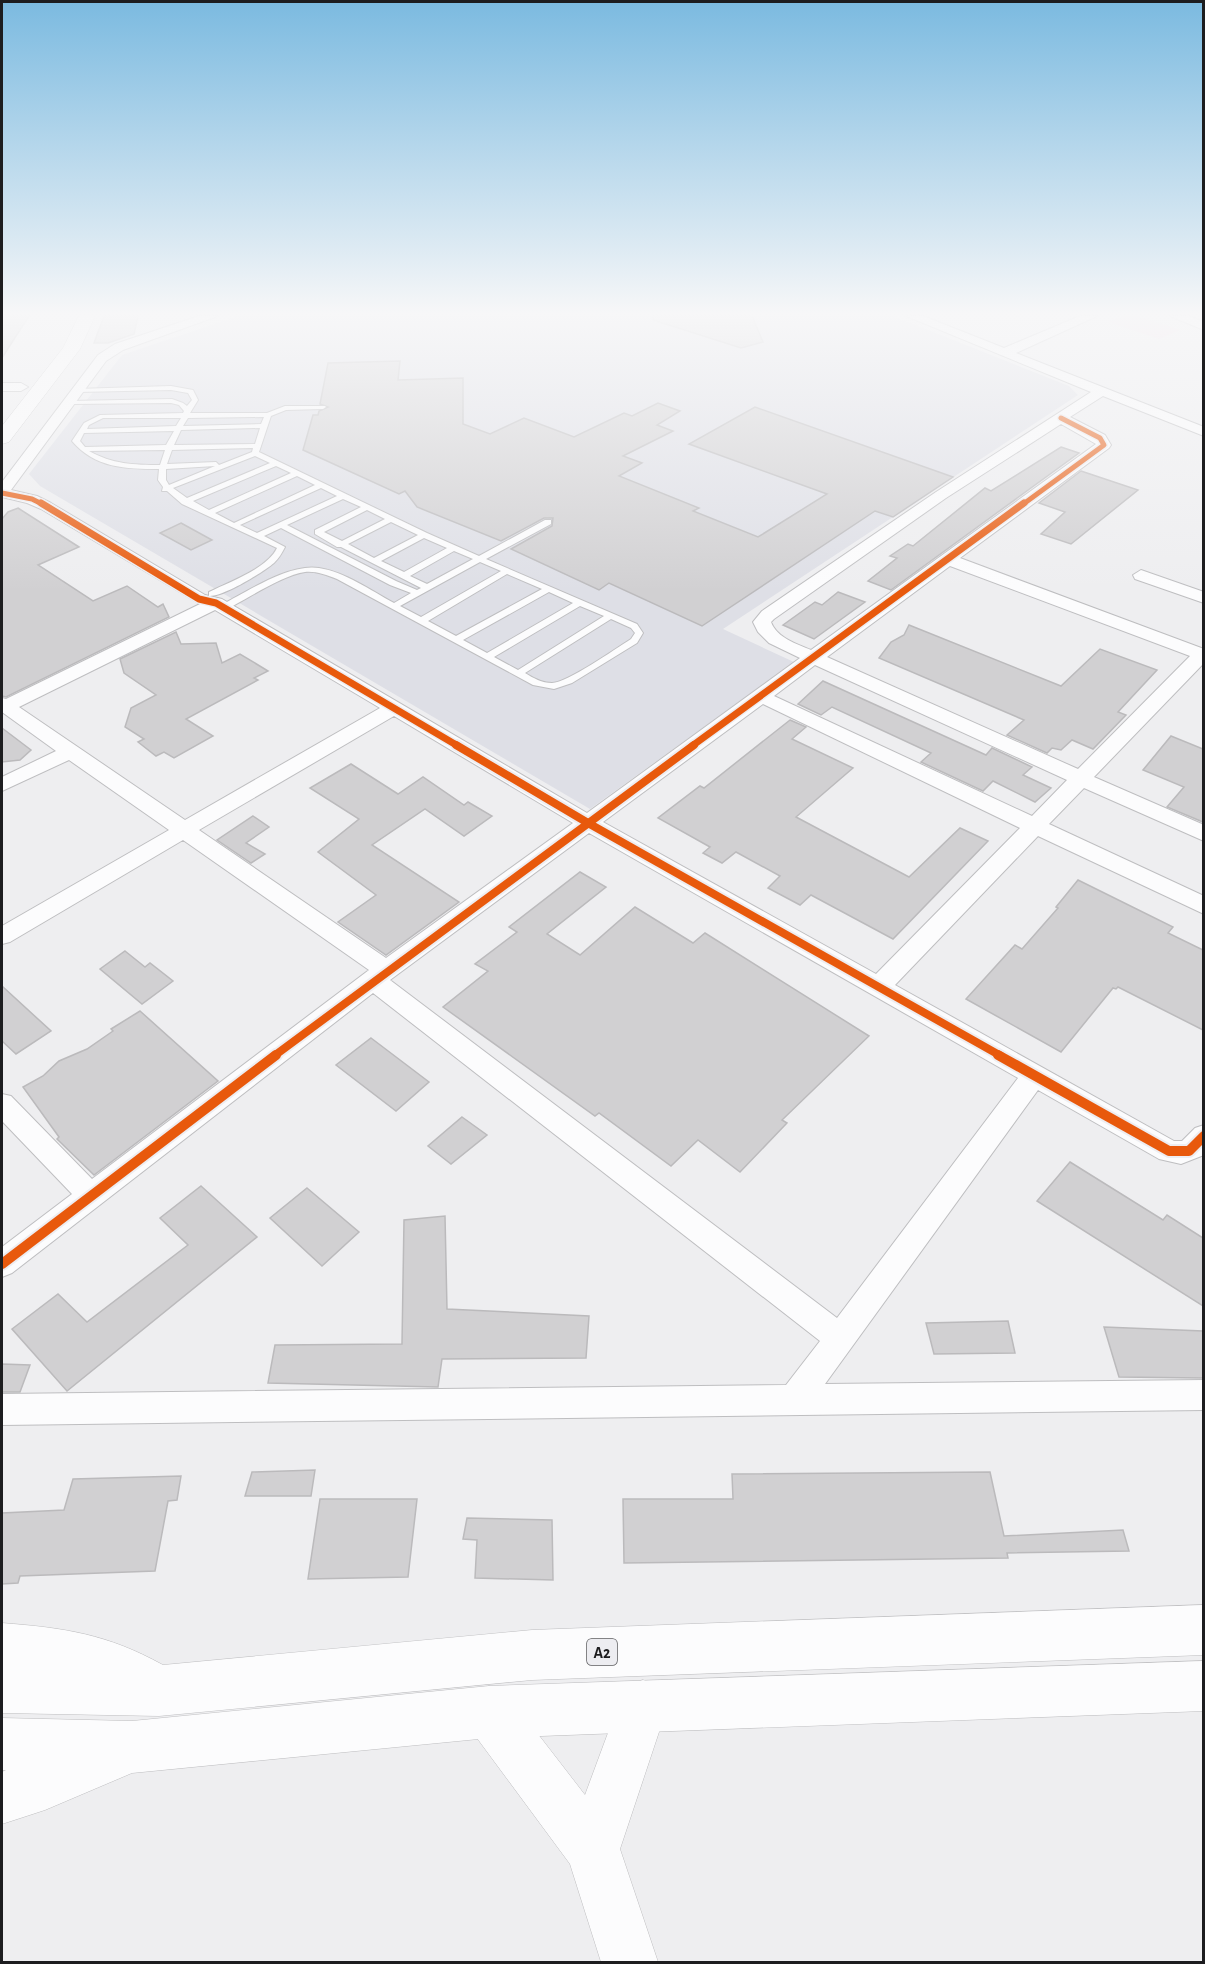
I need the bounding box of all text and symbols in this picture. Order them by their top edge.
road number: A2 [587,1639,617,1665]

